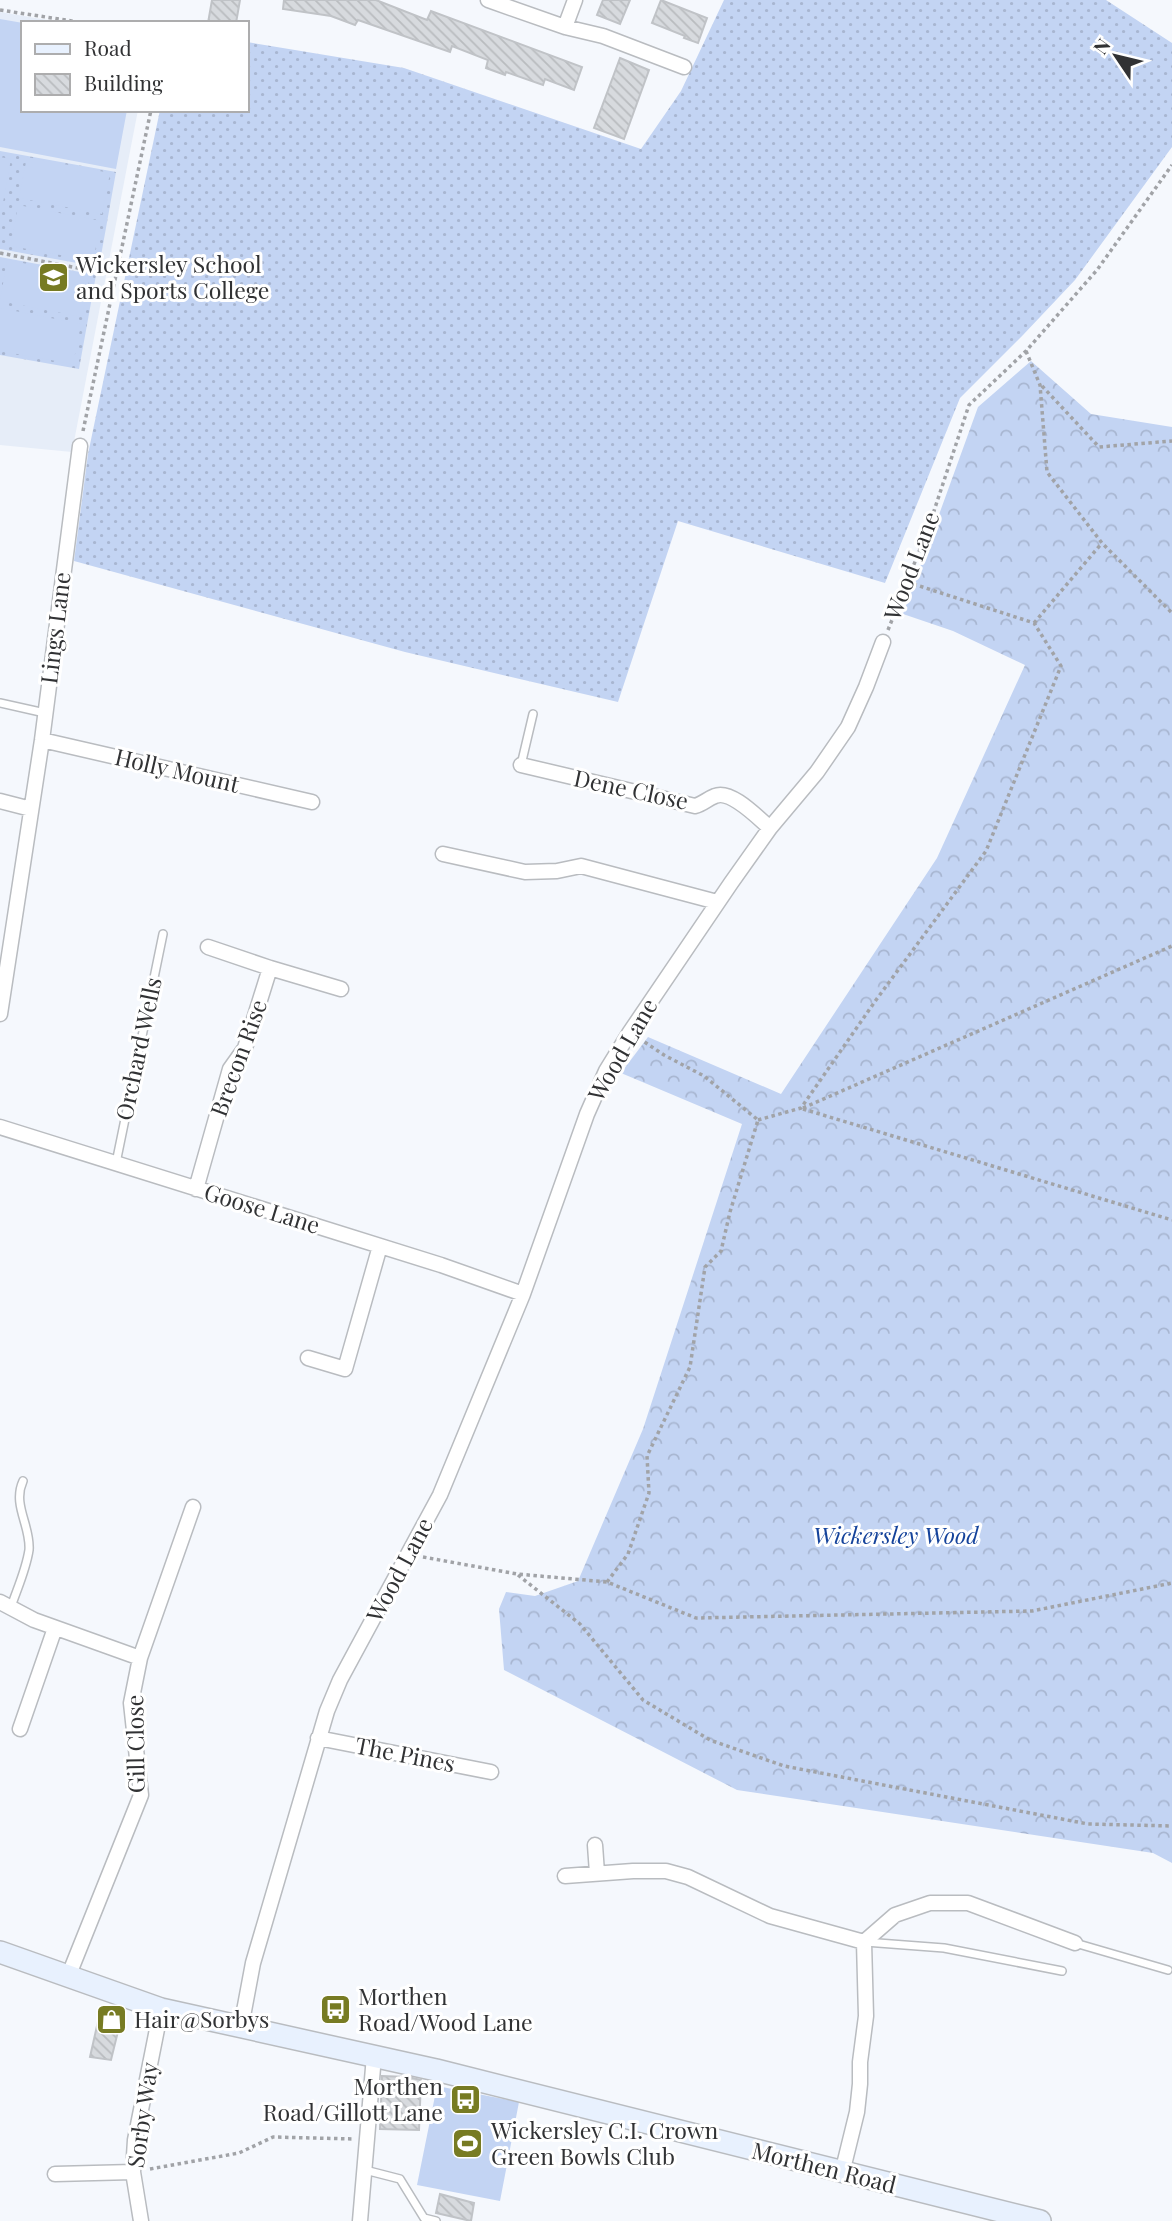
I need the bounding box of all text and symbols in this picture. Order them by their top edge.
legend [21,21,248,112]
north arrow [1081,21,1151,91]
text: N [1087,32,1116,59]
text: Road [84,33,132,61]
text: Building [84,68,163,96]
place label: Wickersley School and Sports College [75,248,269,305]
school or university icon: Wickersley School and Sports College [36,261,70,295]
street label: Wood Lane [875,507,945,625]
street label: Lings Lane [32,570,77,685]
street label: Holly Mount [112,740,243,799]
street label: Dene Close [571,761,691,816]
street label: Orchard Wells [107,974,168,1123]
street label: Wood Lane [579,992,664,1107]
street label: Brecon Rise [202,995,273,1120]
street label: Goose Lane [201,1175,324,1240]
street label: Wood Lane [358,1512,439,1628]
park label: Wickersley Wood [813,1519,979,1550]
street label: Gill Close [118,1695,151,1794]
street label: The Pines [353,1729,458,1778]
place label: Morthen Road/Wood Lane [358,1980,533,2037]
bus stop icon: Morthen Road/Wood Lane [318,1993,352,2027]
shop icon: Hair@Sorbys [94,2003,128,2037]
place label: Hair@Sorbys [134,2003,269,2034]
street label: Sorby Way [119,2060,164,2169]
place label: Morthen Road/Gillott Lane [263,2070,443,2127]
bus stop icon: Morthen Road/Gillott Lane [449,2083,483,2117]
place label: Wickersley C.I. Crown Green Bowls Club [490,2114,719,2171]
sports icon: Wickersley C.I. Crown Green Bowls Club [451,2127,485,2161]
street label: Morthen Road [749,2134,900,2199]

